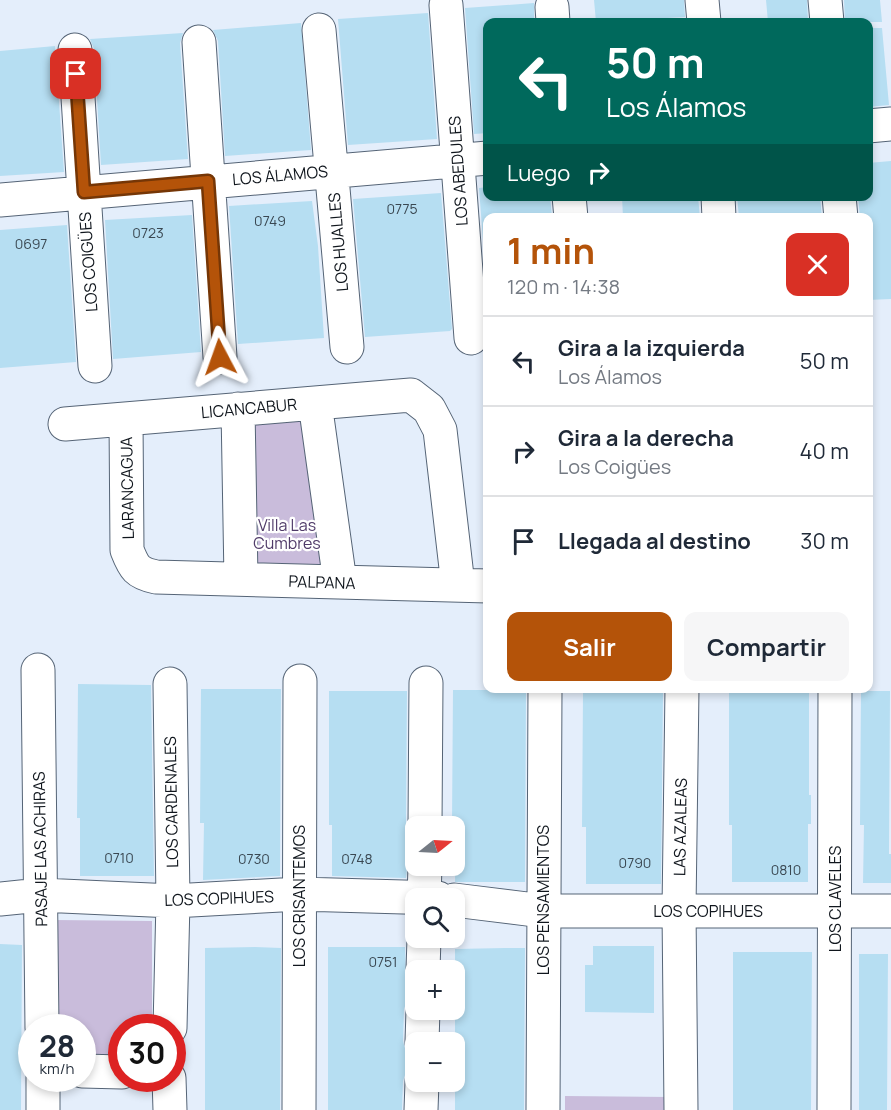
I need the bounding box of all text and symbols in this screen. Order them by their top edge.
text: 50 m [606,33,704,91]
icon: left [507,42,585,120]
pin [50,48,101,99]
icon: arrive [59,57,92,90]
text: Los Álamos [606,88,746,125]
street label: LOS ABEDULES [443,115,473,227]
icon: right [582,156,615,189]
text: Luego [507,158,570,188]
street label: LOS ÁLAMOS [231,160,329,190]
street label: LOS HUALLES [323,191,353,292]
house number: 0775 [386,199,418,218]
street label: LOS COIGÜES [74,211,102,313]
house number: 0749 [254,211,286,230]
house number: 0723 [132,223,164,242]
text: 1 min [507,226,595,275]
button: close [786,233,849,296]
house number: 0697 [15,234,47,253]
text: 120 m · 14:38 [507,273,620,300]
position arrow [188,325,252,389]
text: Gira a la izquierda [558,333,745,363]
icon: left [507,345,540,378]
text: 50 m [800,346,849,376]
text: Los Álamos [558,363,662,390]
street label: LICANCABUR [200,393,298,423]
text: Gira a la derecha [558,423,734,453]
icon: right [507,435,540,468]
text: 40 m [800,436,849,466]
street label: LARANCAGUA [115,437,139,539]
text: Los Coigües [558,453,671,480]
park label: Villa Las Cumbres [253,514,321,554]
icon: arrive [507,525,540,558]
text: Llegada al destino [558,526,751,556]
text: 30 m [800,526,849,556]
street label: PALPANA [288,570,356,594]
button: Salir [507,612,672,681]
button: Compartir [684,612,849,681]
street label: LOS CARDENALES [159,736,183,868]
street label: PASAJE LAS ACHIRAS [28,771,52,927]
street label: LAS AZALEAS [668,778,692,876]
north arrow [405,816,465,876]
map controls [405,816,465,1092]
street label: LOS CRISANTEMOS [288,825,310,967]
street label: LOS PENSAMIENTOS [532,825,554,975]
street label: LOS CLAVELES [824,846,846,952]
house number: 0710 [104,848,134,867]
house number: 0730 [238,849,270,868]
house number: 0748 [341,849,373,868]
house number: 0790 [619,853,651,872]
house number: 0810 [771,860,801,879]
street label: LOS COPIHUES [164,885,274,911]
button: search [405,888,465,948]
street label: LOS COPIHUES [653,900,763,922]
house number: 0751 [368,952,398,971]
button: + [405,960,465,1020]
speed limit sign: 30 [108,1014,186,1092]
text: 28 [39,1025,75,1066]
button: − [405,1032,465,1092]
text: km/h [40,1058,74,1079]

